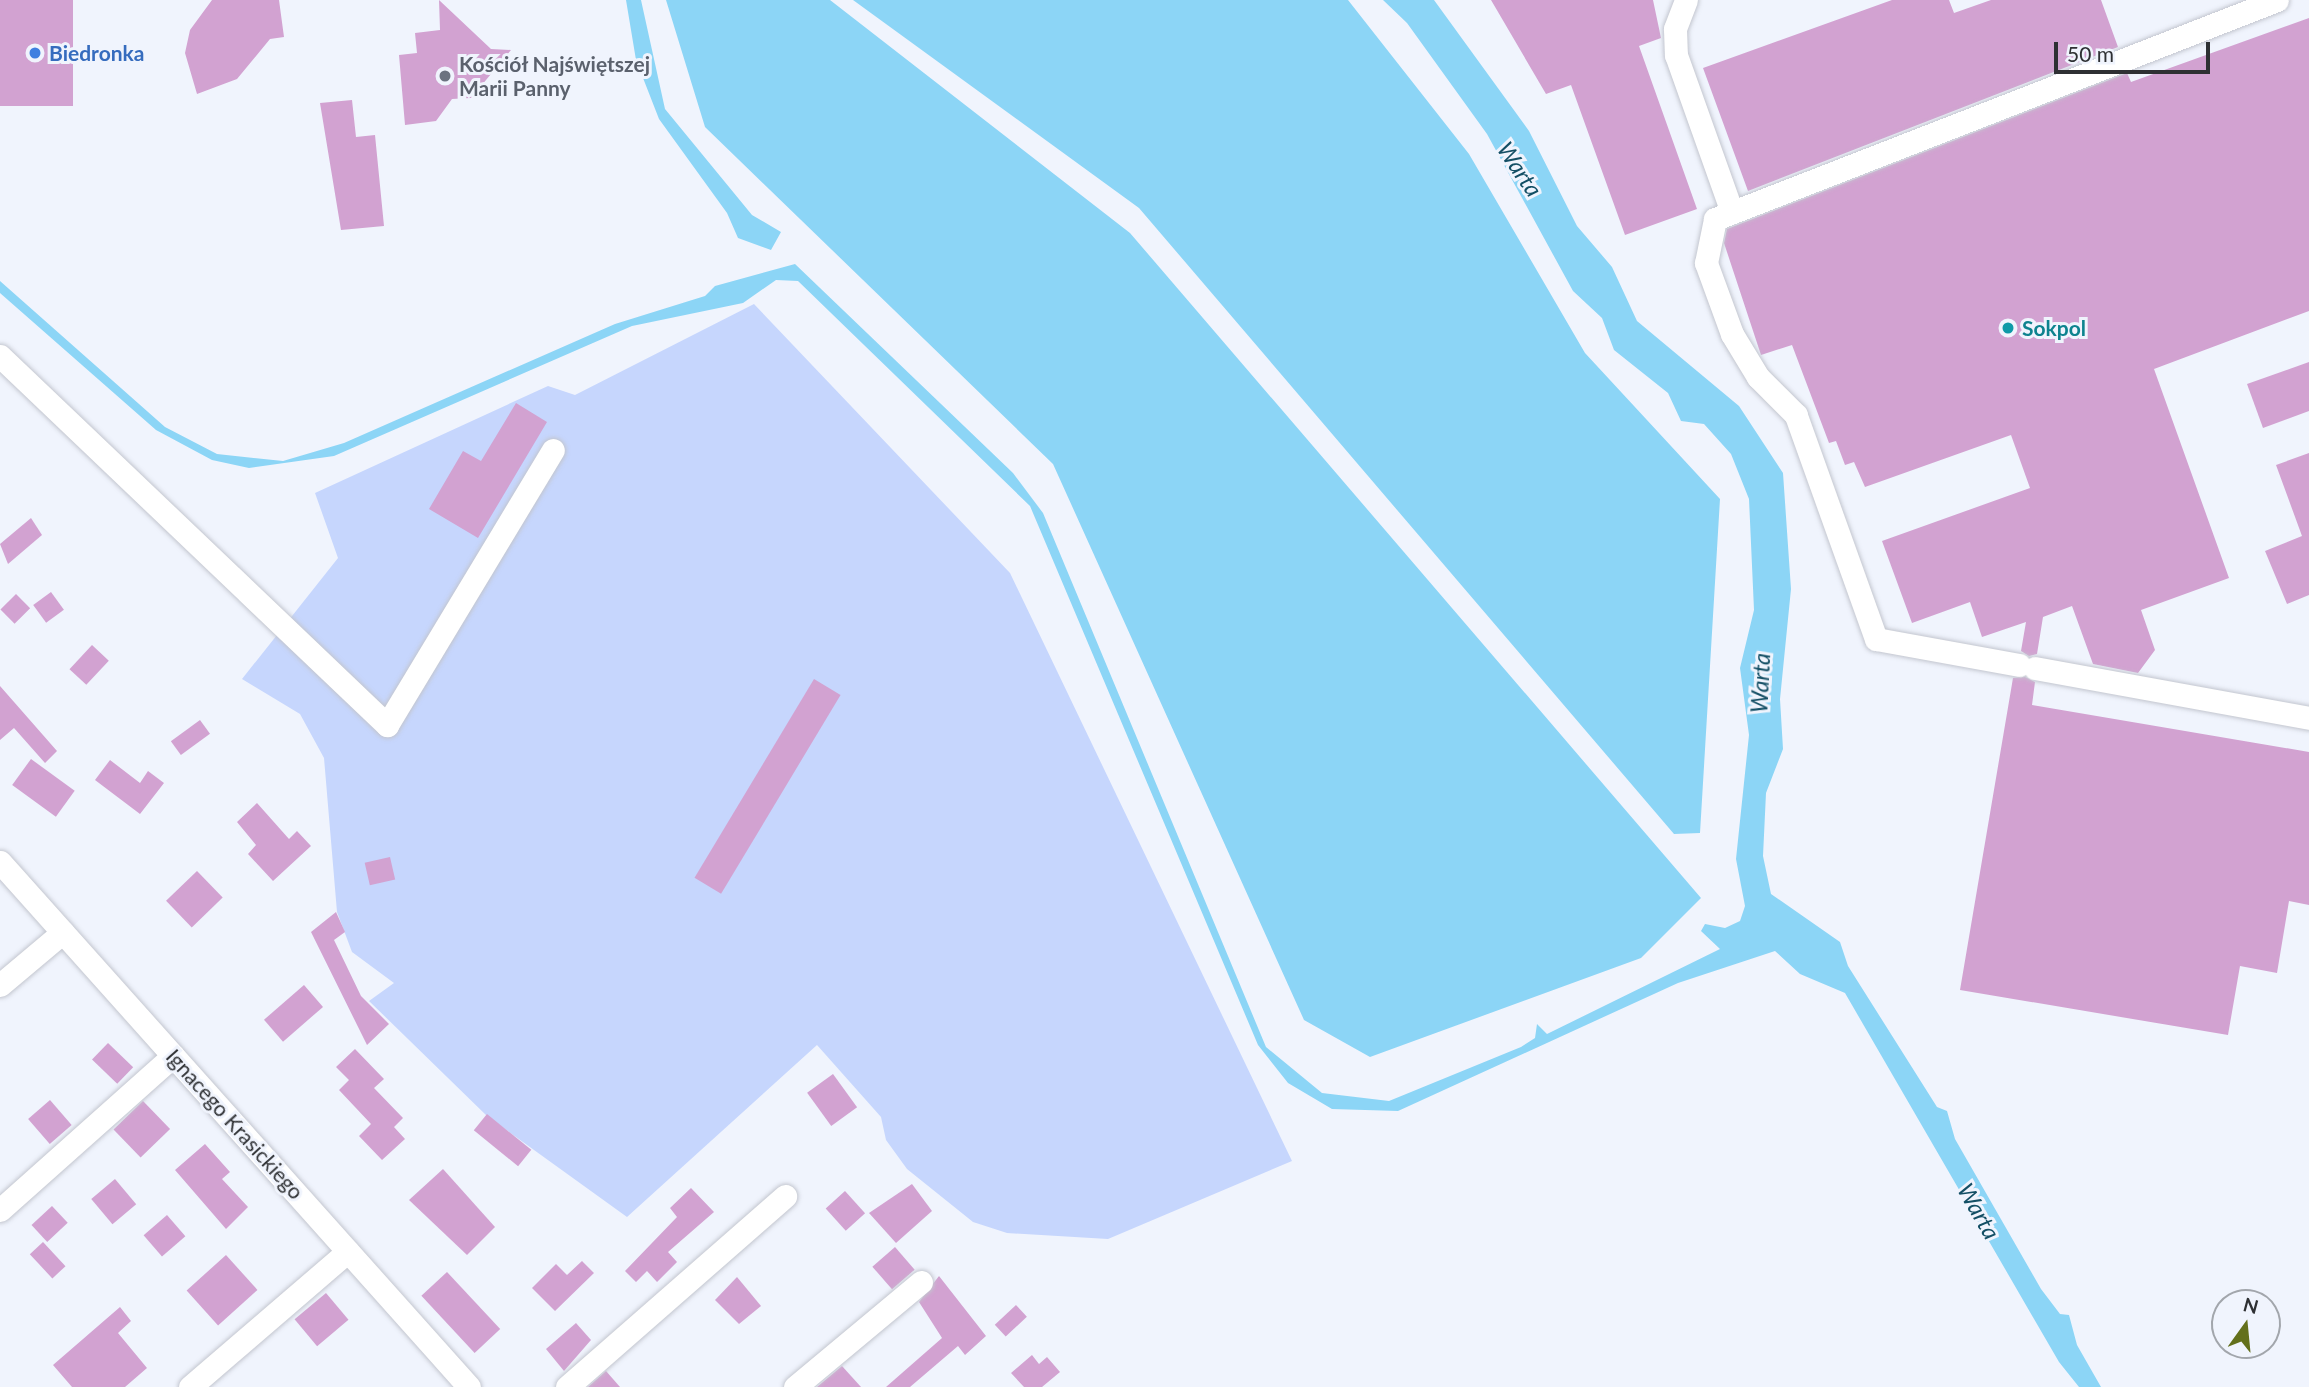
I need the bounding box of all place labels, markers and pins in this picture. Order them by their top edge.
place label: Biedronka [49,40,144,66]
marker: Biedronka [27,45,43,61]
place label: Kościół Najświętszej Marii Panny [459,51,651,101]
marker: Kościół Najświętszej Marii Panny [437,68,453,84]
place label: Sokpol [2022,315,2086,341]
marker: Sokpol [2000,320,2016,336]

